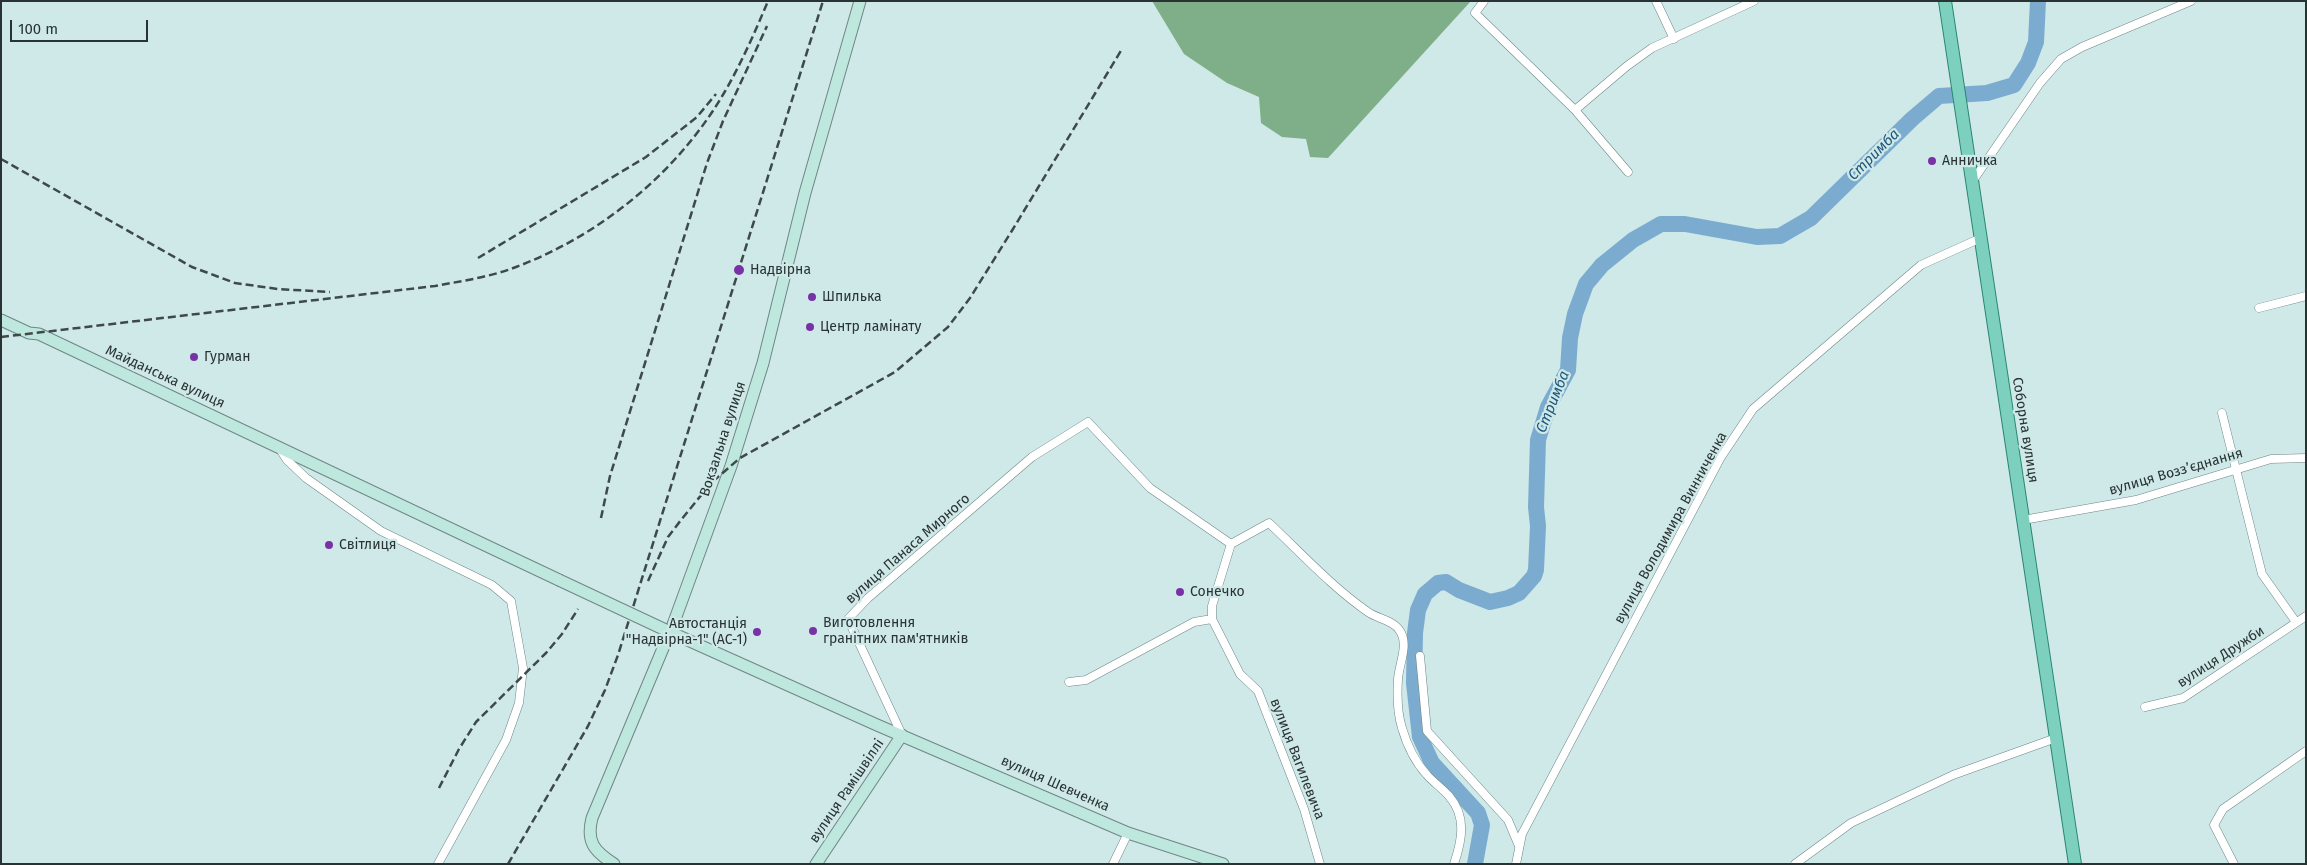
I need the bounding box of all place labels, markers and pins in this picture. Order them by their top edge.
place label: Анничка [1942,153,1997,169]
marker: Анничка [1926,155,1938,167]
place label: Надвірна [750,262,811,278]
marker: Надвірна [732,263,746,277]
place label: Шпилька [822,289,882,305]
marker: Шпилька [806,291,818,303]
place label: Центр ламінату [820,319,921,335]
marker: Центр ламінату [804,321,816,333]
place label: Гурман [204,349,251,365]
marker: Гурман [188,351,200,363]
place label: Світлиця [339,537,396,553]
marker: Світлиця [323,539,335,551]
place label: Сонечко [1190,584,1245,600]
marker: Сонечко [1174,586,1186,598]
place label: Виготовлення гранітних пам'ятників [823,615,968,648]
place label: Автостанція "Надвірна-1" (АС-1) [626,616,747,648]
marker: Виготовлення гранітних пам'ятників [807,625,819,637]
marker: Автостанція "Надвірна-1" (АС-1) [751,626,763,638]

